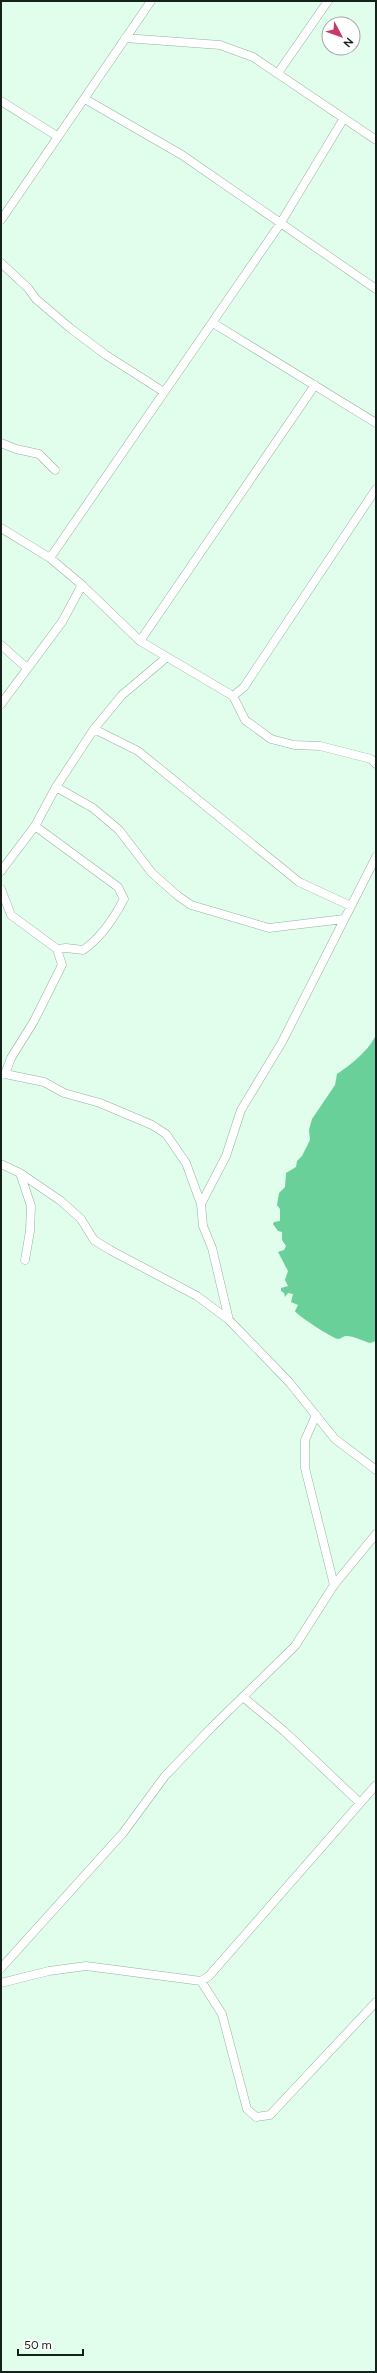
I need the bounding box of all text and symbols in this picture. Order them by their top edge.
north arrow [321,16,361,56]
text: N [340,35,356,50]
scale bar [18,2331,83,2357]
text: 50 m [24,2338,52,2352]

